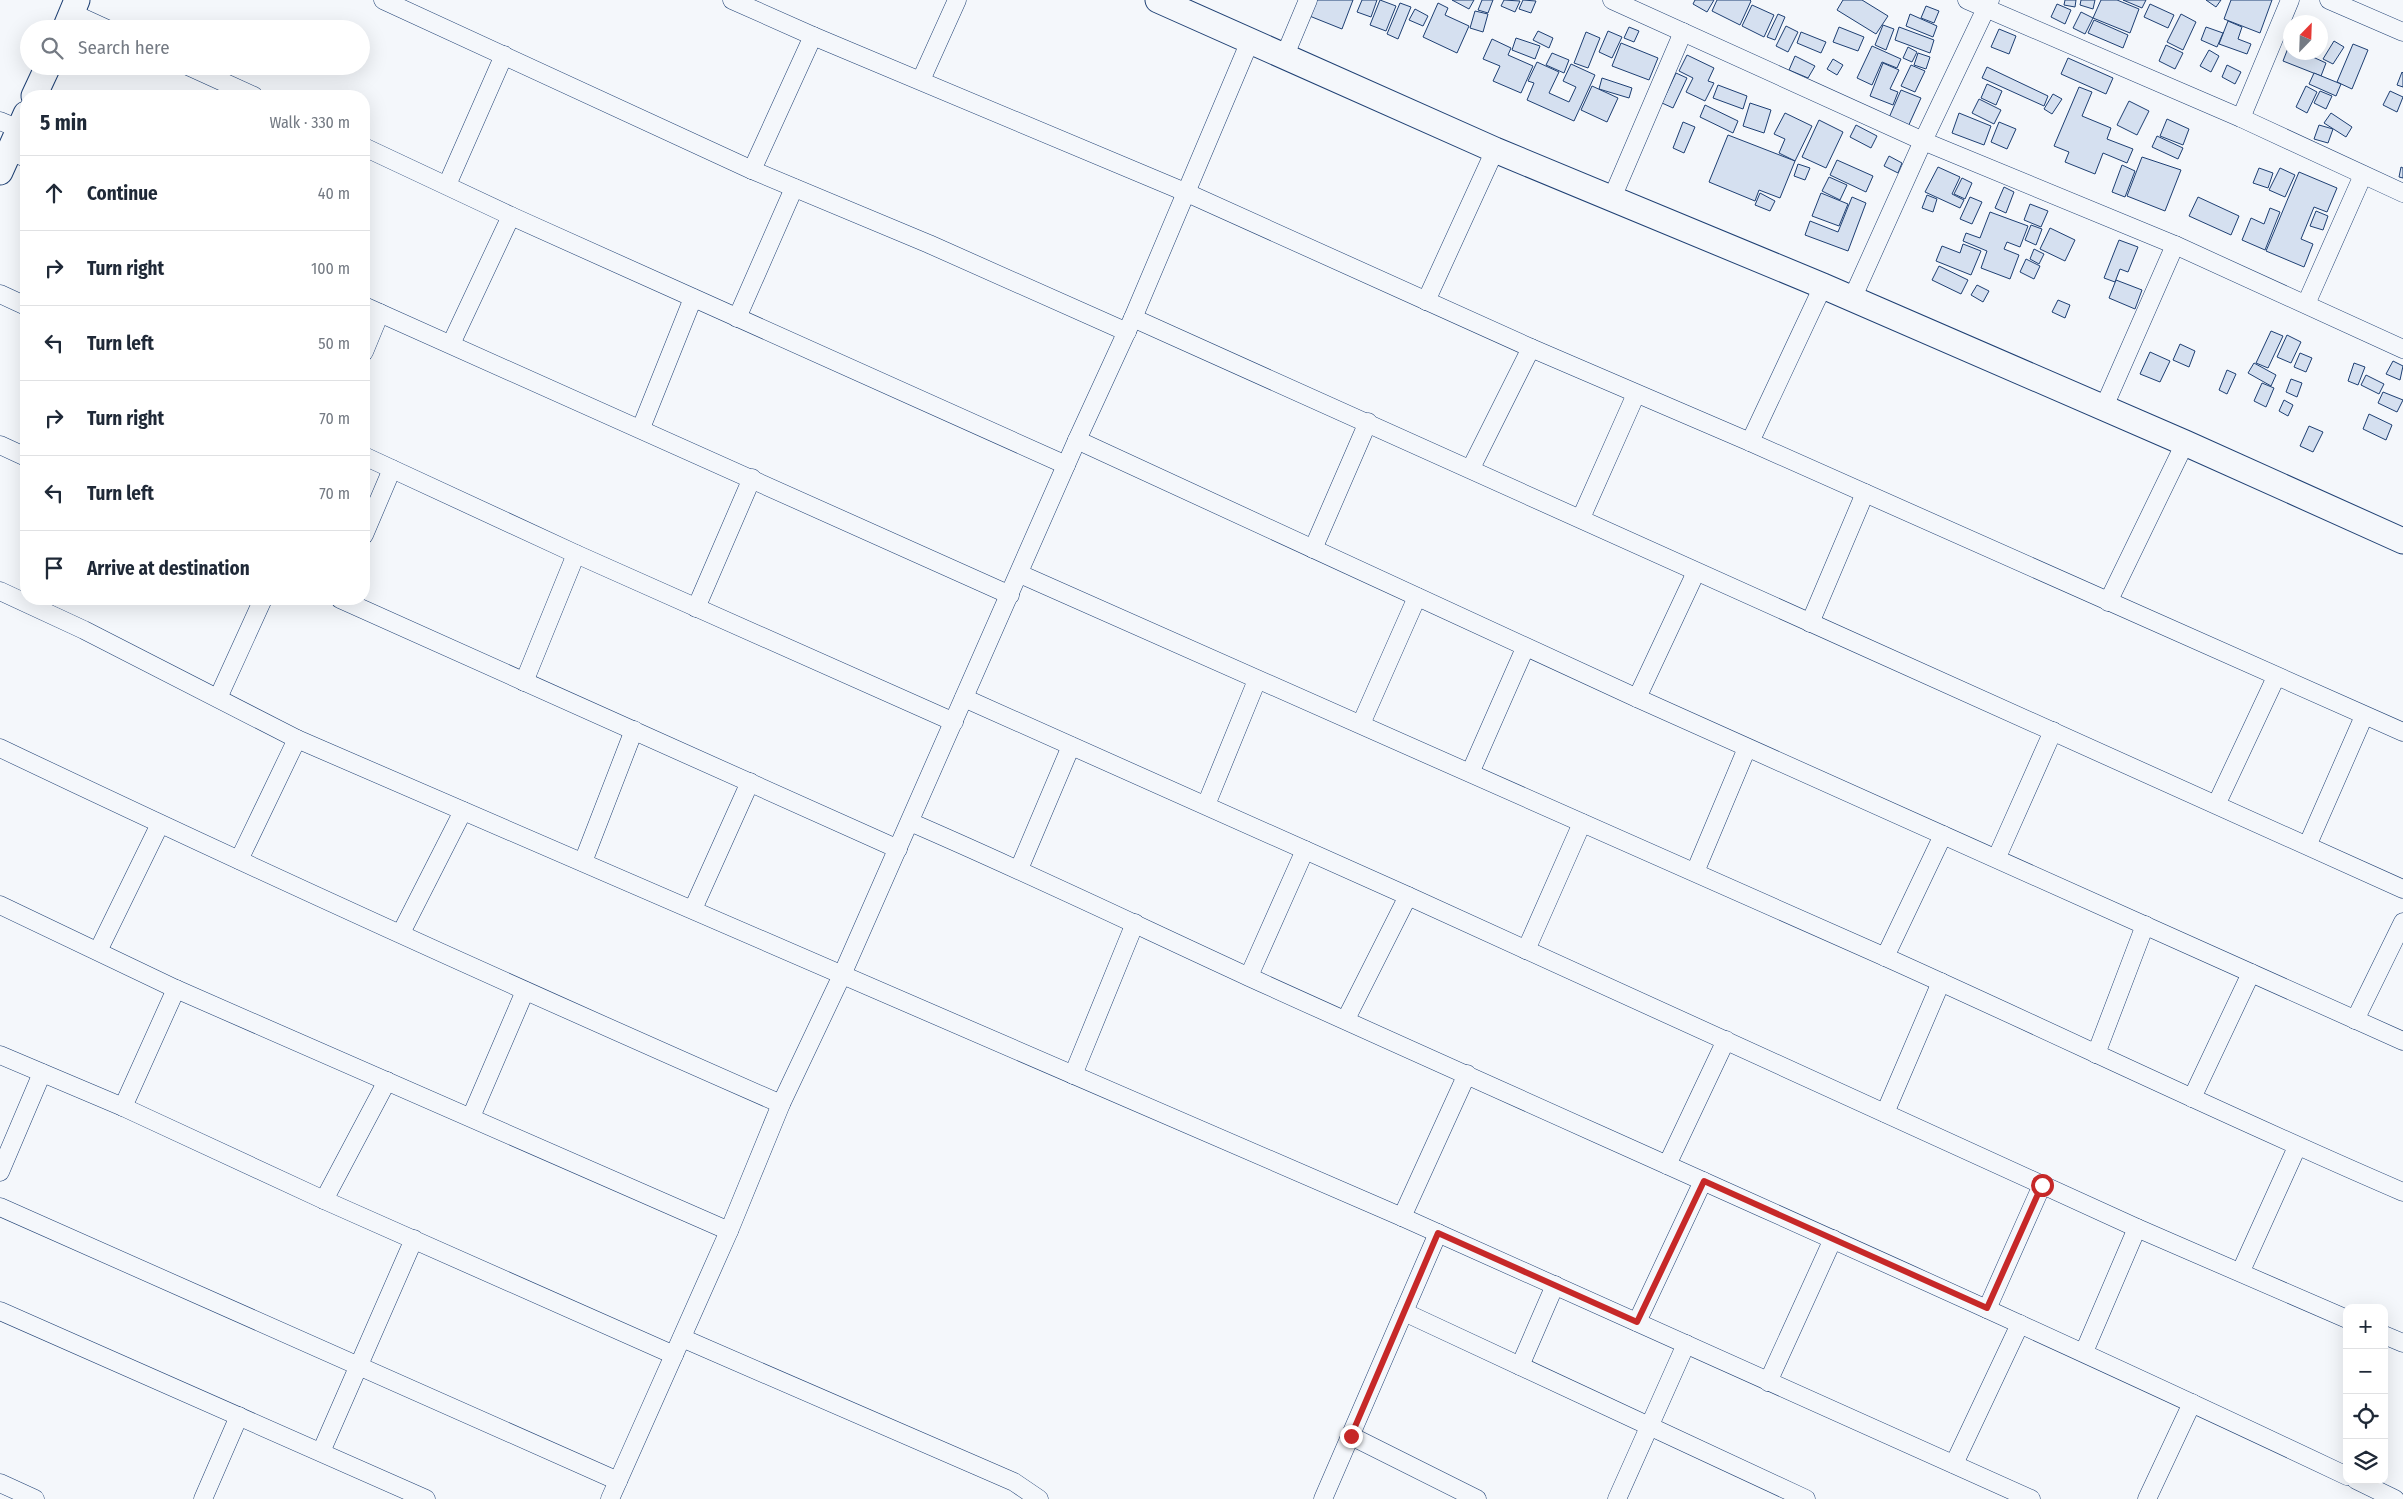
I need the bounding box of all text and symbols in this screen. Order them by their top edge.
north arrow [2283,15,2328,60]
search box [20,20,370,75]
icon: search [38,34,66,62]
text: Search here [78,36,170,59]
text: 5 min [40,110,87,136]
text: Walk · 330 m [269,113,350,132]
icon: ahead [40,179,68,207]
text: Continue [87,182,158,205]
text: 40 m [318,184,350,203]
icon: right [40,254,68,282]
text: Turn right [87,257,164,280]
text: 100 m [311,259,350,278]
icon: left [40,329,68,357]
text: Turn left [87,332,154,355]
text: 50 m [318,334,350,353]
icon: right [40,404,68,432]
text: Turn right [87,407,164,430]
text: 70 m [319,409,350,428]
icon: left [40,479,68,507]
text: Turn left [87,482,154,505]
text: 70 m [319,484,350,503]
icon: arrive [40,554,68,582]
text: Arrive at destination [87,557,250,580]
route start [2031,1174,2054,1197]
map controls [2343,1304,2388,1484]
button: + [2343,1304,2388,1349]
button: − [2343,1349,2388,1394]
button: locate [2343,1394,2388,1439]
route end [1340,1425,1363,1448]
button: layers [2343,1439,2388,1484]

